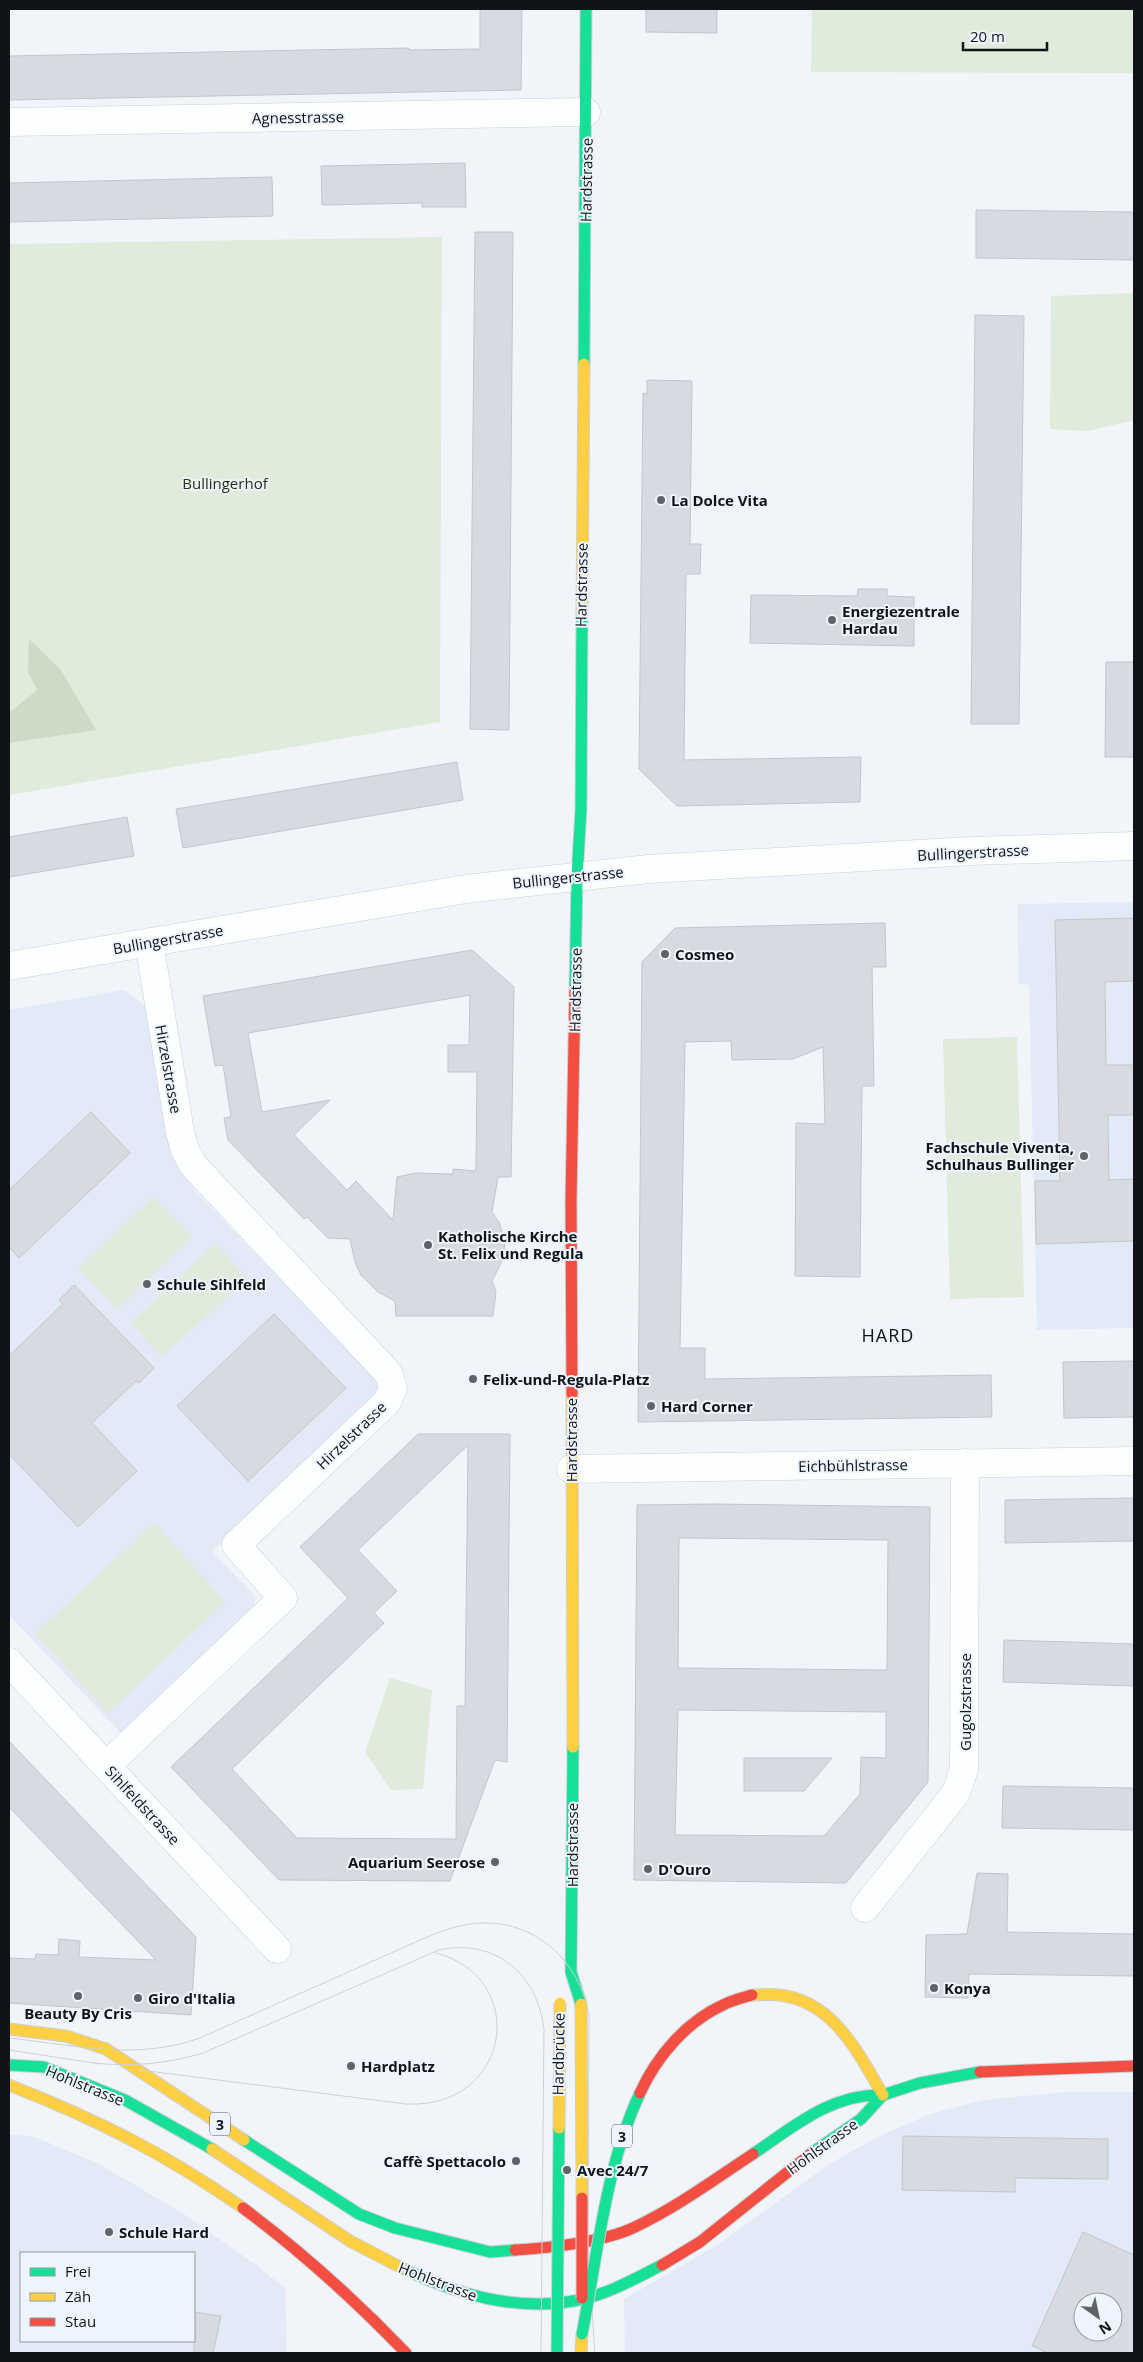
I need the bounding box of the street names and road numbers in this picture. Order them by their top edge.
street label: Agnesstrasse [252,106,344,128]
street label: Hardstrasse [575,138,597,222]
street label: Hardstrasse [570,543,592,627]
street label: Bullingerstrasse [917,839,1029,865]
street label: Bullingerstrasse [511,861,625,893]
street label: Bullingerstrasse [111,919,225,959]
street label: Hardstrasse [564,948,586,1032]
street label: Hirzelstrasse [151,1023,187,1115]
street label: Hirzelstrasse [312,1397,390,1473]
street label: Hardstrasse [561,1398,581,1482]
street label: Eichbühlstrasse [798,1454,908,1476]
street label: Gugolzstrasse [955,1653,975,1751]
street label: Sihlfeldstrasse [101,1761,185,1849]
street label: Hardstrasse [562,1803,582,1887]
street label: Hardbrücke [547,2012,569,2096]
street label: Hohlstrasse [43,2060,127,2110]
road number: 3 [210,2112,230,2136]
street label: Hohlstrasse [783,2114,861,2178]
road number: 3 [612,2124,632,2148]
street label: Hohlstrasse [396,2257,480,2305]

